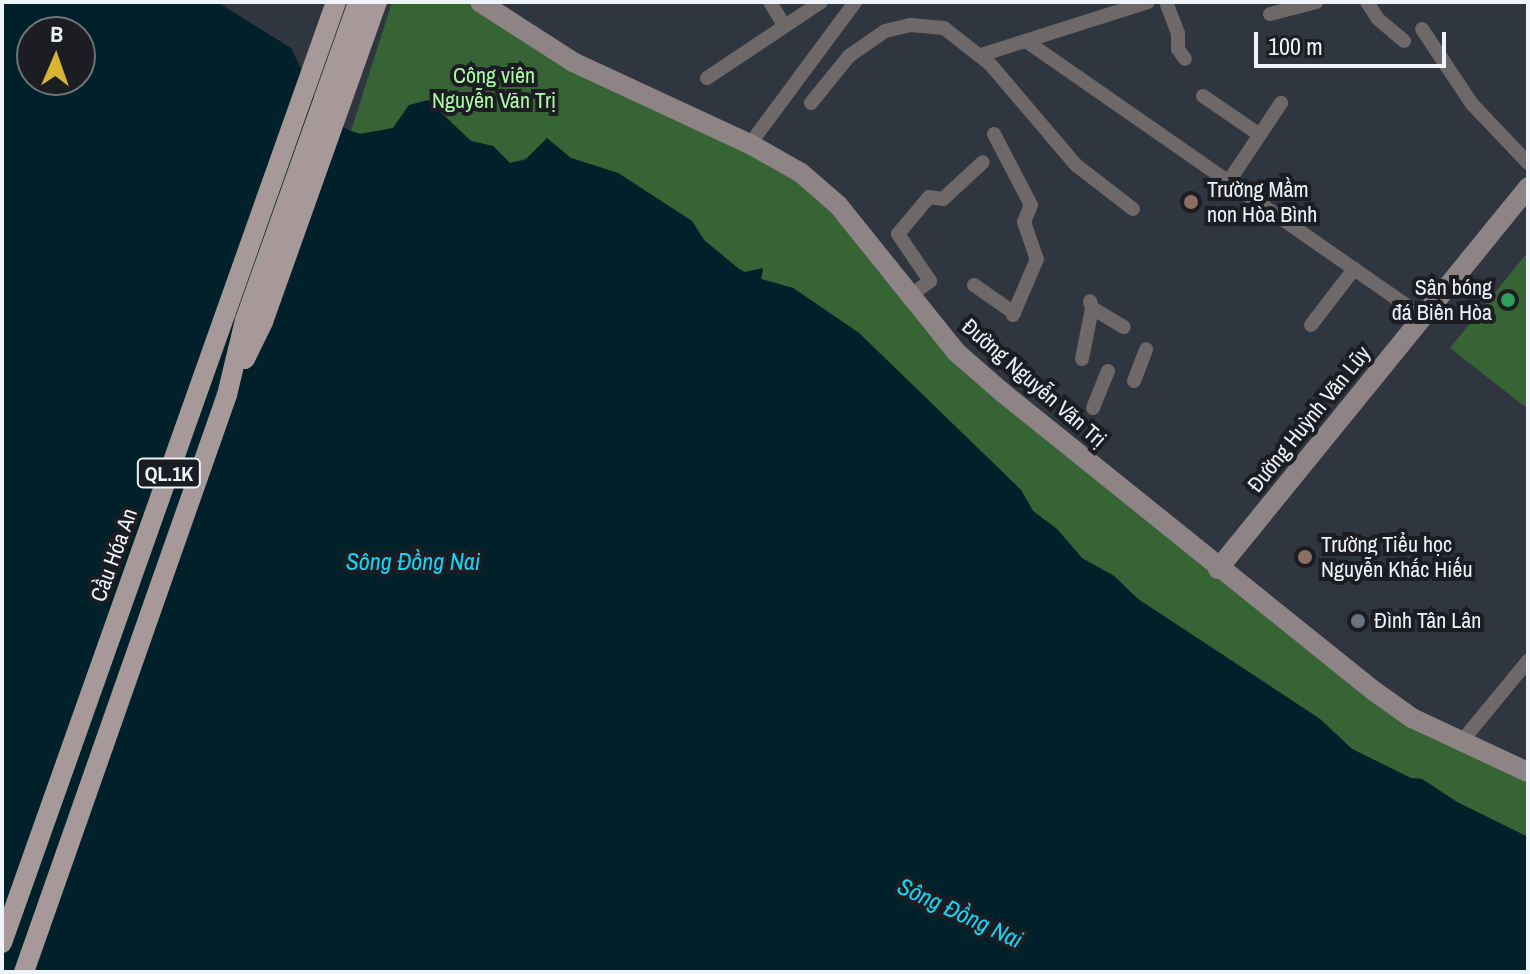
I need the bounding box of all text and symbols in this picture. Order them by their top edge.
north arrow [16,16,96,96]
scale bar [1258,16,1450,66]
text: B [50,19,64,49]
text: 100 m [1268,30,1323,62]
park label: Công viên Nguyễn Văn Trị [432,62,556,114]
place label: Trường Mầm non Hòa Bình [1207,176,1317,228]
marker: Trường Mầm non Hòa Bình [1182,193,1200,211]
place label: Sân bóng đá Biên Hòa [1392,274,1492,326]
marker: Sân bóng đá Biên Hòa [1499,291,1517,309]
street label: Đường Nguyễn Văn Trị [956,313,1112,453]
street label: Đường Huỳnh Văn Lũy [1242,341,1376,497]
road number: QL.1K [135,457,203,489]
street label: Cầu Hóa An [85,504,143,606]
place label: Trường Tiểu học Nguyễn Khắc Hiếu [1321,531,1472,582]
water label: Sông Đồng Nai [346,548,480,576]
marker: Trường Tiểu học Nguyễn Khắc Hiếu [1296,548,1314,566]
place label: Đình Tân Lân [1374,608,1482,634]
marker: Đình Tân Lân [1349,612,1367,630]
water label: Sông Đồng Nai [893,872,1027,954]

